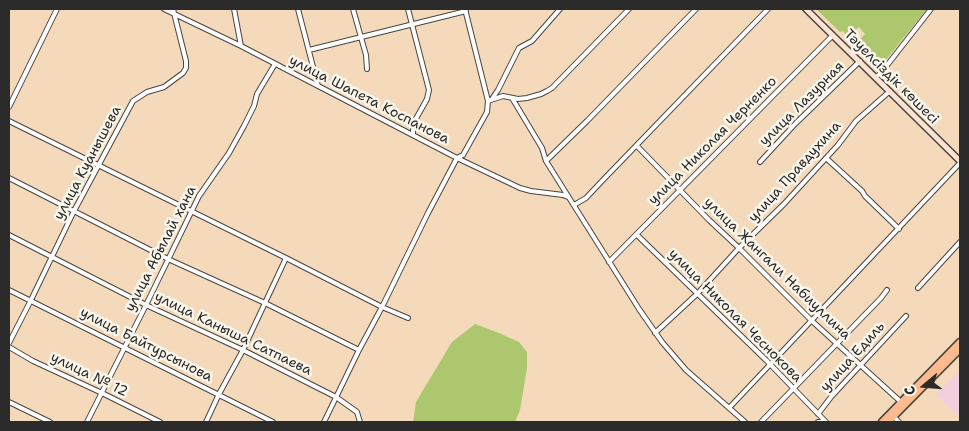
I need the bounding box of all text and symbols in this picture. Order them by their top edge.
street label: Тәуелсіздік көшесі [840,26,942,128]
street label: улица Шапета Коспанова [286,52,452,148]
street label: улица Лазурная [756,58,848,150]
street label: улица Николая Черненко [645,73,781,209]
street label: улица Куанышева [51,103,125,223]
street label: улица Правдухина [745,118,845,226]
street label: улица Абылай хана [122,183,200,315]
street label: улица Жангали Набиуллина [700,194,854,344]
street label: улица Николая Чеснокова [665,246,805,386]
street label: улица Каныша Сатпаева [152,289,314,379]
street label: улица Байтурсынова [77,304,215,386]
street label: улица Едиль [817,319,889,395]
street label: улица № 12 [48,349,130,401]
north arrow [899,361,949,411]
text: С [900,384,920,398]

